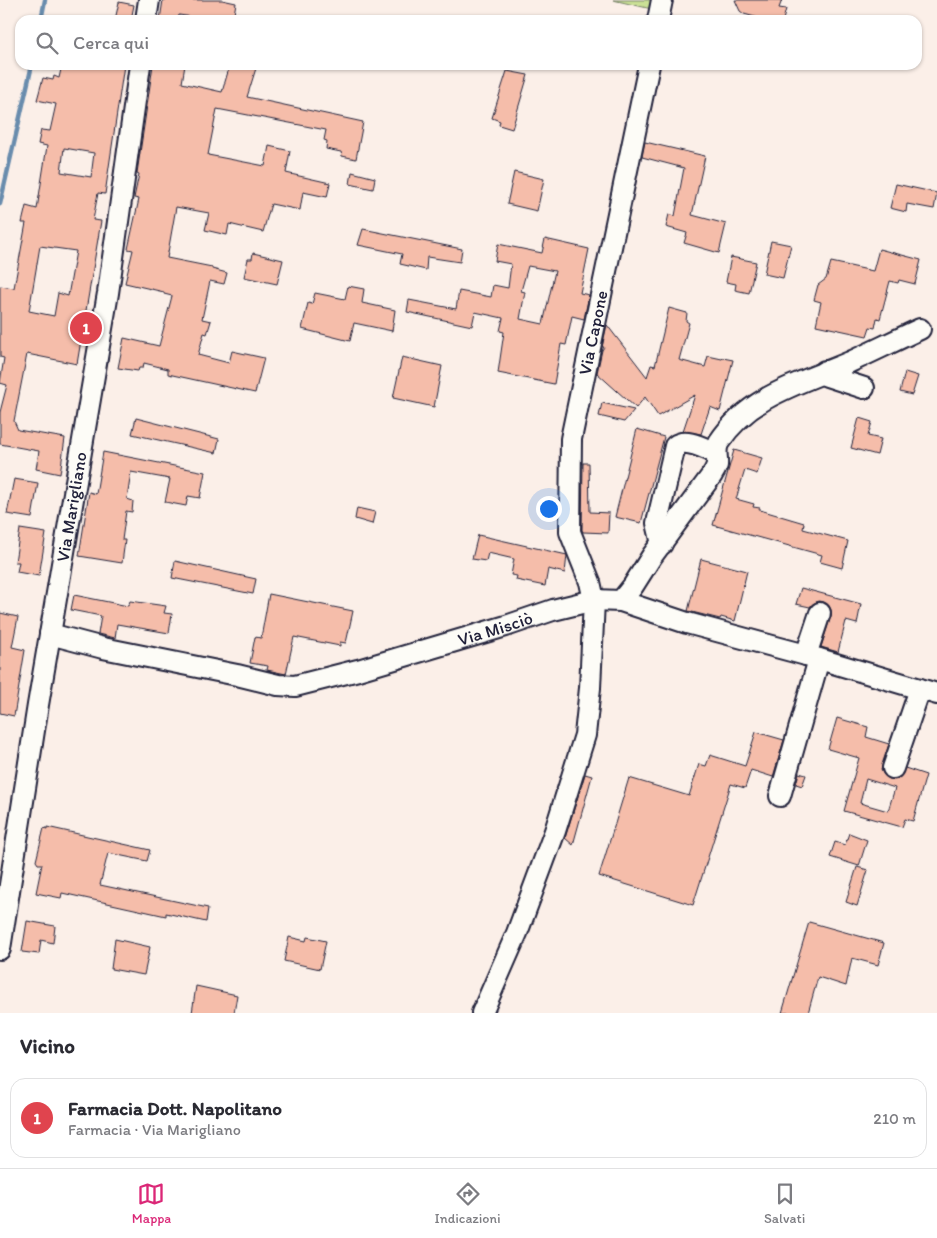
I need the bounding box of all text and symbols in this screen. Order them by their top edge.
search box [15,15,922,70]
icon: search [33,29,61,57]
text: Cerca qui [73,31,149,54]
street label: Via Capone [574,288,613,377]
pin: 1 [70,309,102,347]
street label: Via Marigliano [52,450,92,563]
your location [536,496,562,522]
street label: Via Misciò [455,607,536,651]
text: Vicino [20,1033,75,1058]
text: Farmacia Dott. Napolitano [68,1097,282,1120]
text: 1 [33,1109,41,1128]
text: 210 m [873,1109,916,1128]
text: Farmacia · Via Marigliano [68,1120,241,1139]
tab: Mappa [132,1180,171,1227]
tab: Indicazioni [435,1180,501,1227]
tab: Salvati [764,1180,805,1227]

